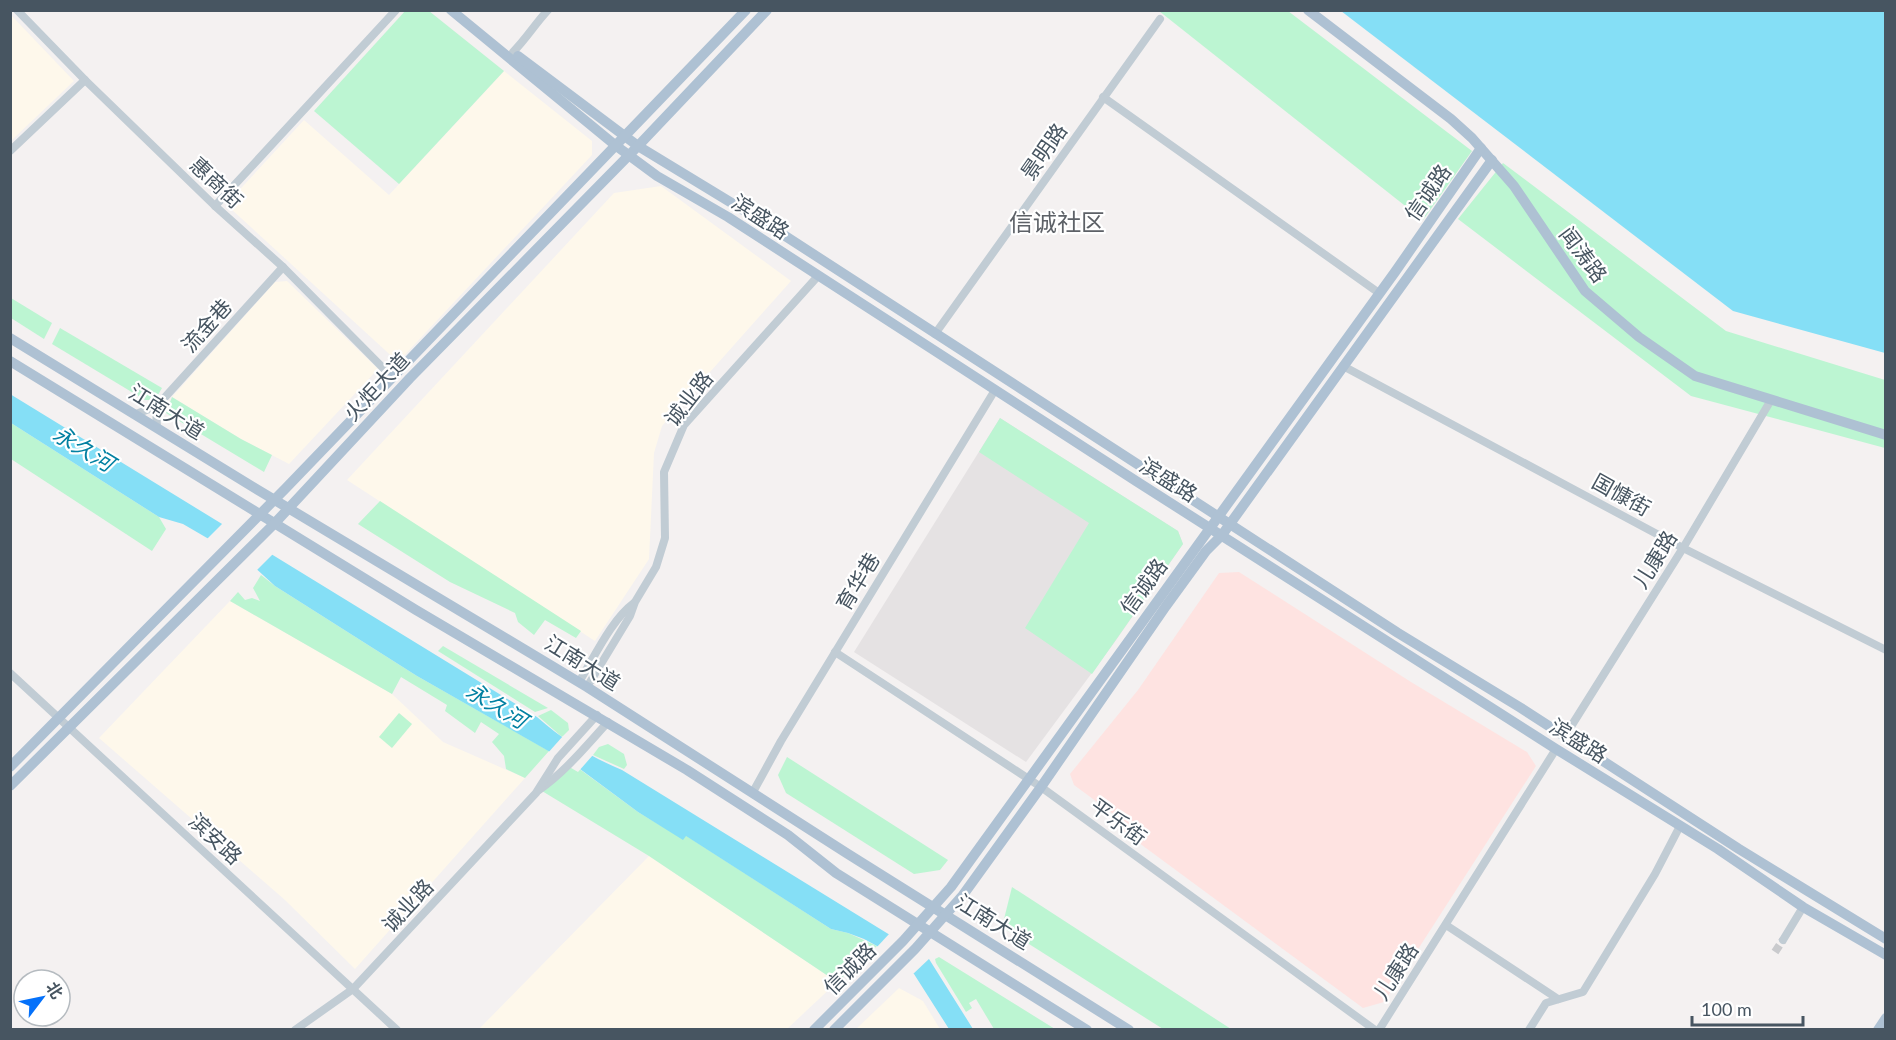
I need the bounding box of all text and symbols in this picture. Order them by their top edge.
street label: 景明路 [1015,118,1071,184]
street label: 惠商街 [185,151,249,213]
street label: 信诚路 [1399,159,1455,225]
street label: 滨盛路 [728,188,794,244]
district label: 信诚社区 [1009,207,1105,236]
street label: 闻涛路 [1555,221,1613,287]
street label: 流金巷 [176,293,236,357]
street label: 火炬大道 [338,347,414,425]
street label: 诚业路 [659,365,717,431]
street label: 江南大道 [125,378,209,444]
water label: 永久河 [49,419,123,479]
street label: 滨盛路 [1136,452,1202,506]
street label: 国慷街 [1588,468,1656,520]
street label: 儿康路 [1627,526,1681,592]
street label: 育华巷 [830,548,884,614]
street label: 信诚路 [1114,553,1172,619]
street label: 江南大道 [541,629,625,695]
water label: 永久河 [462,676,536,736]
street label: 滨盛路 [1546,713,1612,767]
street label: 平乐街 [1086,792,1152,850]
street label: 滨安路 [184,807,248,869]
street label: 诚业路 [376,873,438,937]
street label: 江南大道 [952,888,1036,954]
street label: 信诚路 [818,937,880,999]
street label: 儿康路 [1367,938,1423,1004]
north arrow [12,968,72,1028]
text: 北 [43,978,67,1002]
scale bar [1692,989,1803,1027]
text: 100 m [1701,998,1752,1020]

